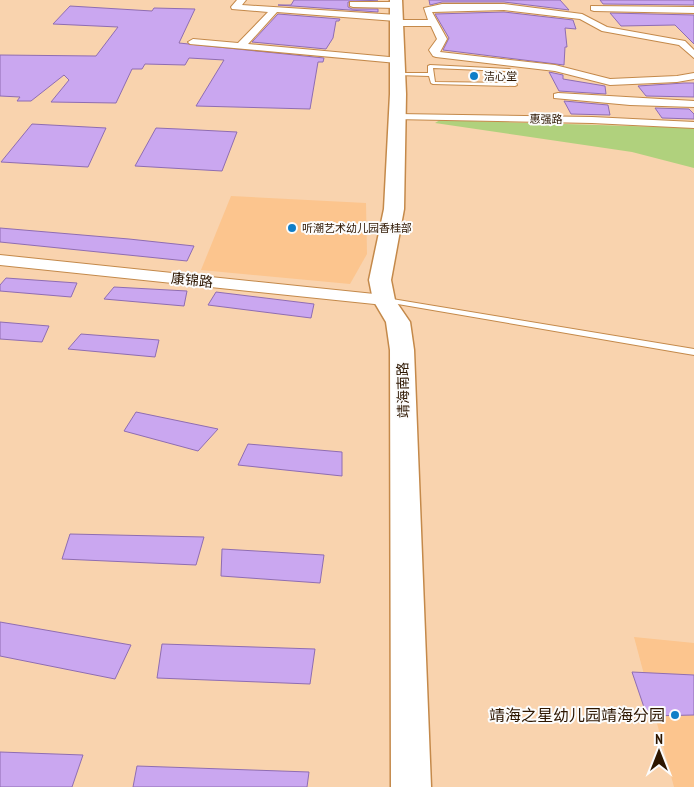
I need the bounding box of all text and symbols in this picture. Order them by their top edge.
place label: 洁心堂 [484,69,517,83]
marker: 洁心堂 [468,70,480,82]
street label: 惠强路 [529,112,563,126]
place label: 听潮艺术幼儿园香桂部 [302,221,412,235]
marker: 听潮艺术幼儿园香桂部 [286,222,298,234]
street label: 康锦路 [170,269,214,291]
street label: 靖海南路 [394,362,412,418]
place label: 靖海之星幼儿园靖海分园 [489,705,665,725]
marker: 靖海之星幼儿园靖海分园 [669,709,681,721]
north arrow [634,727,684,777]
text: N [655,730,663,748]

